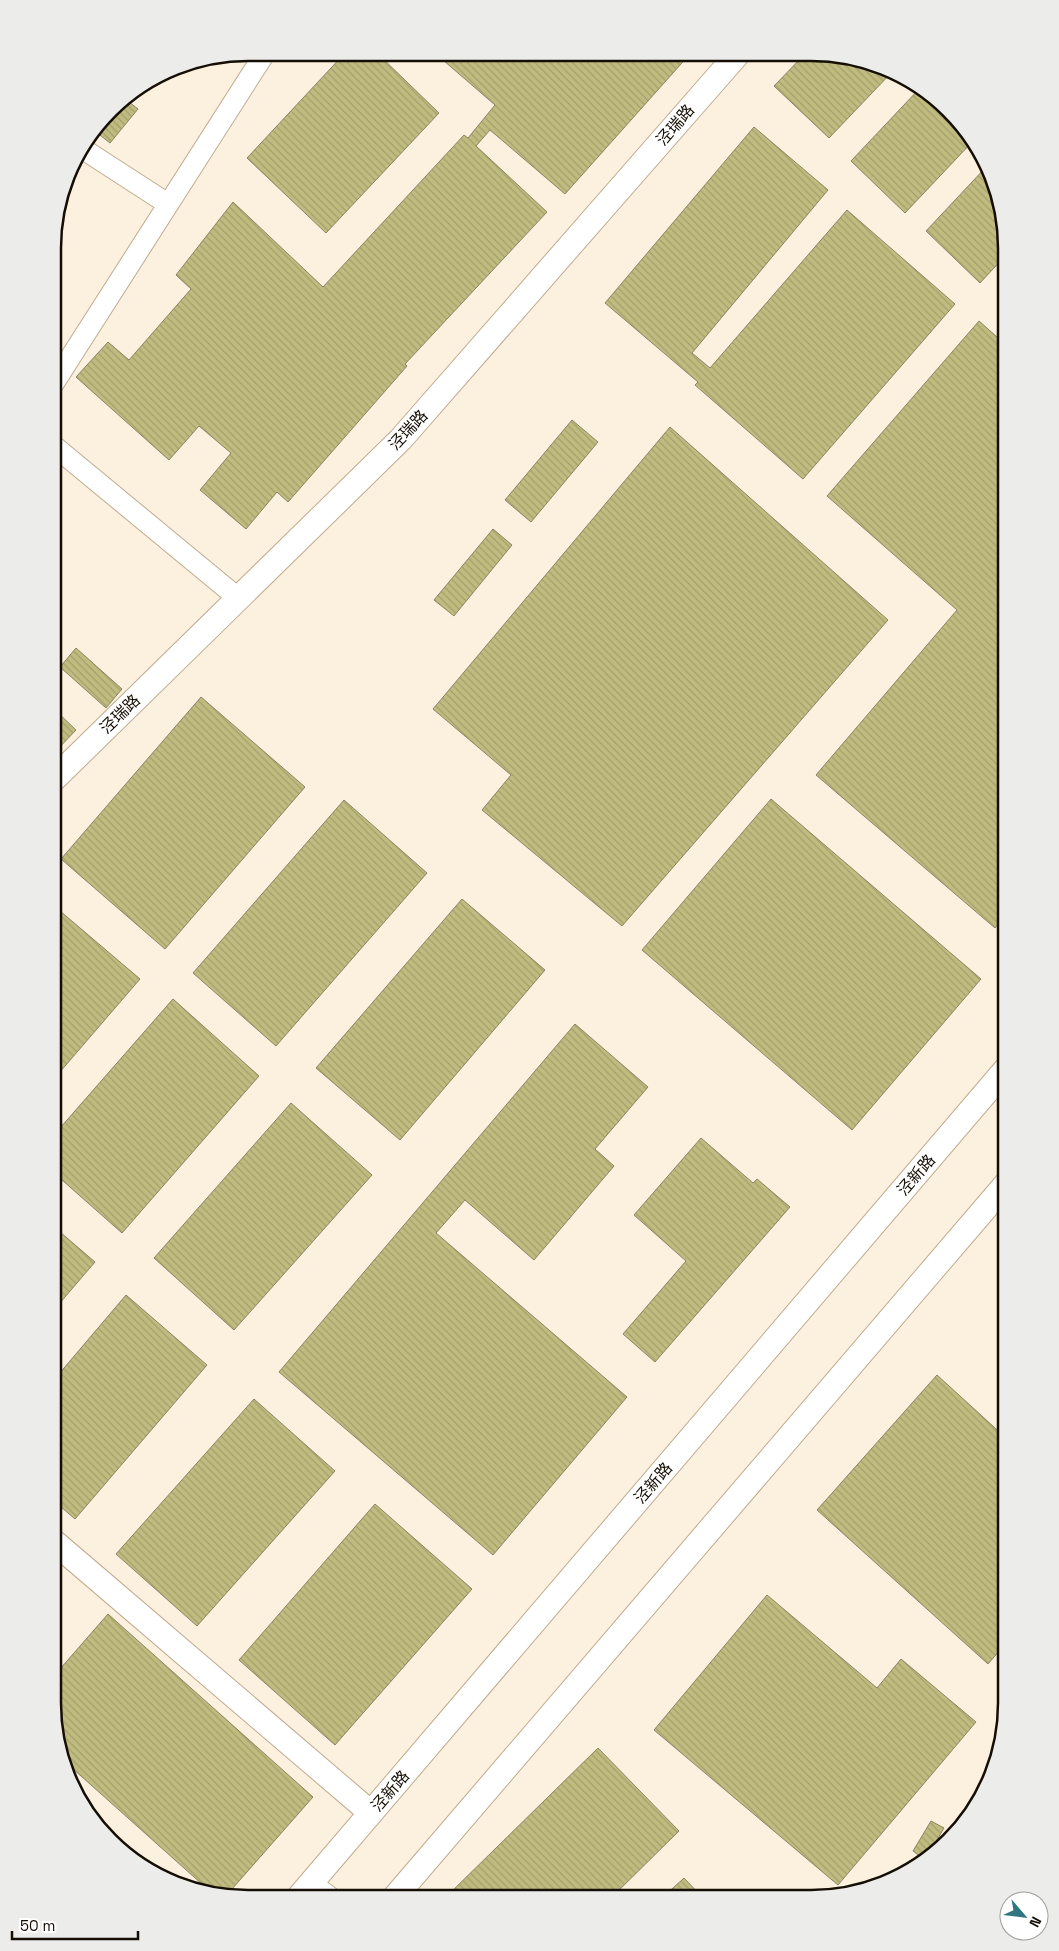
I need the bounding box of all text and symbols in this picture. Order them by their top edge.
street label: 泾瑞路 [651,100,699,150]
street label: 泾瑞路 [384,405,432,455]
street label: 泾瑞路 [95,690,145,738]
street label: 泾新路 [892,1150,940,1200]
street label: 泾新路 [629,1458,677,1508]
street label: 泾新路 [366,1766,414,1816]
north arrow [999,1891,1049,1941]
scale bar [12,1908,139,1940]
text: N [1025,1914,1046,1930]
text: 50 m [20,1916,55,1935]

